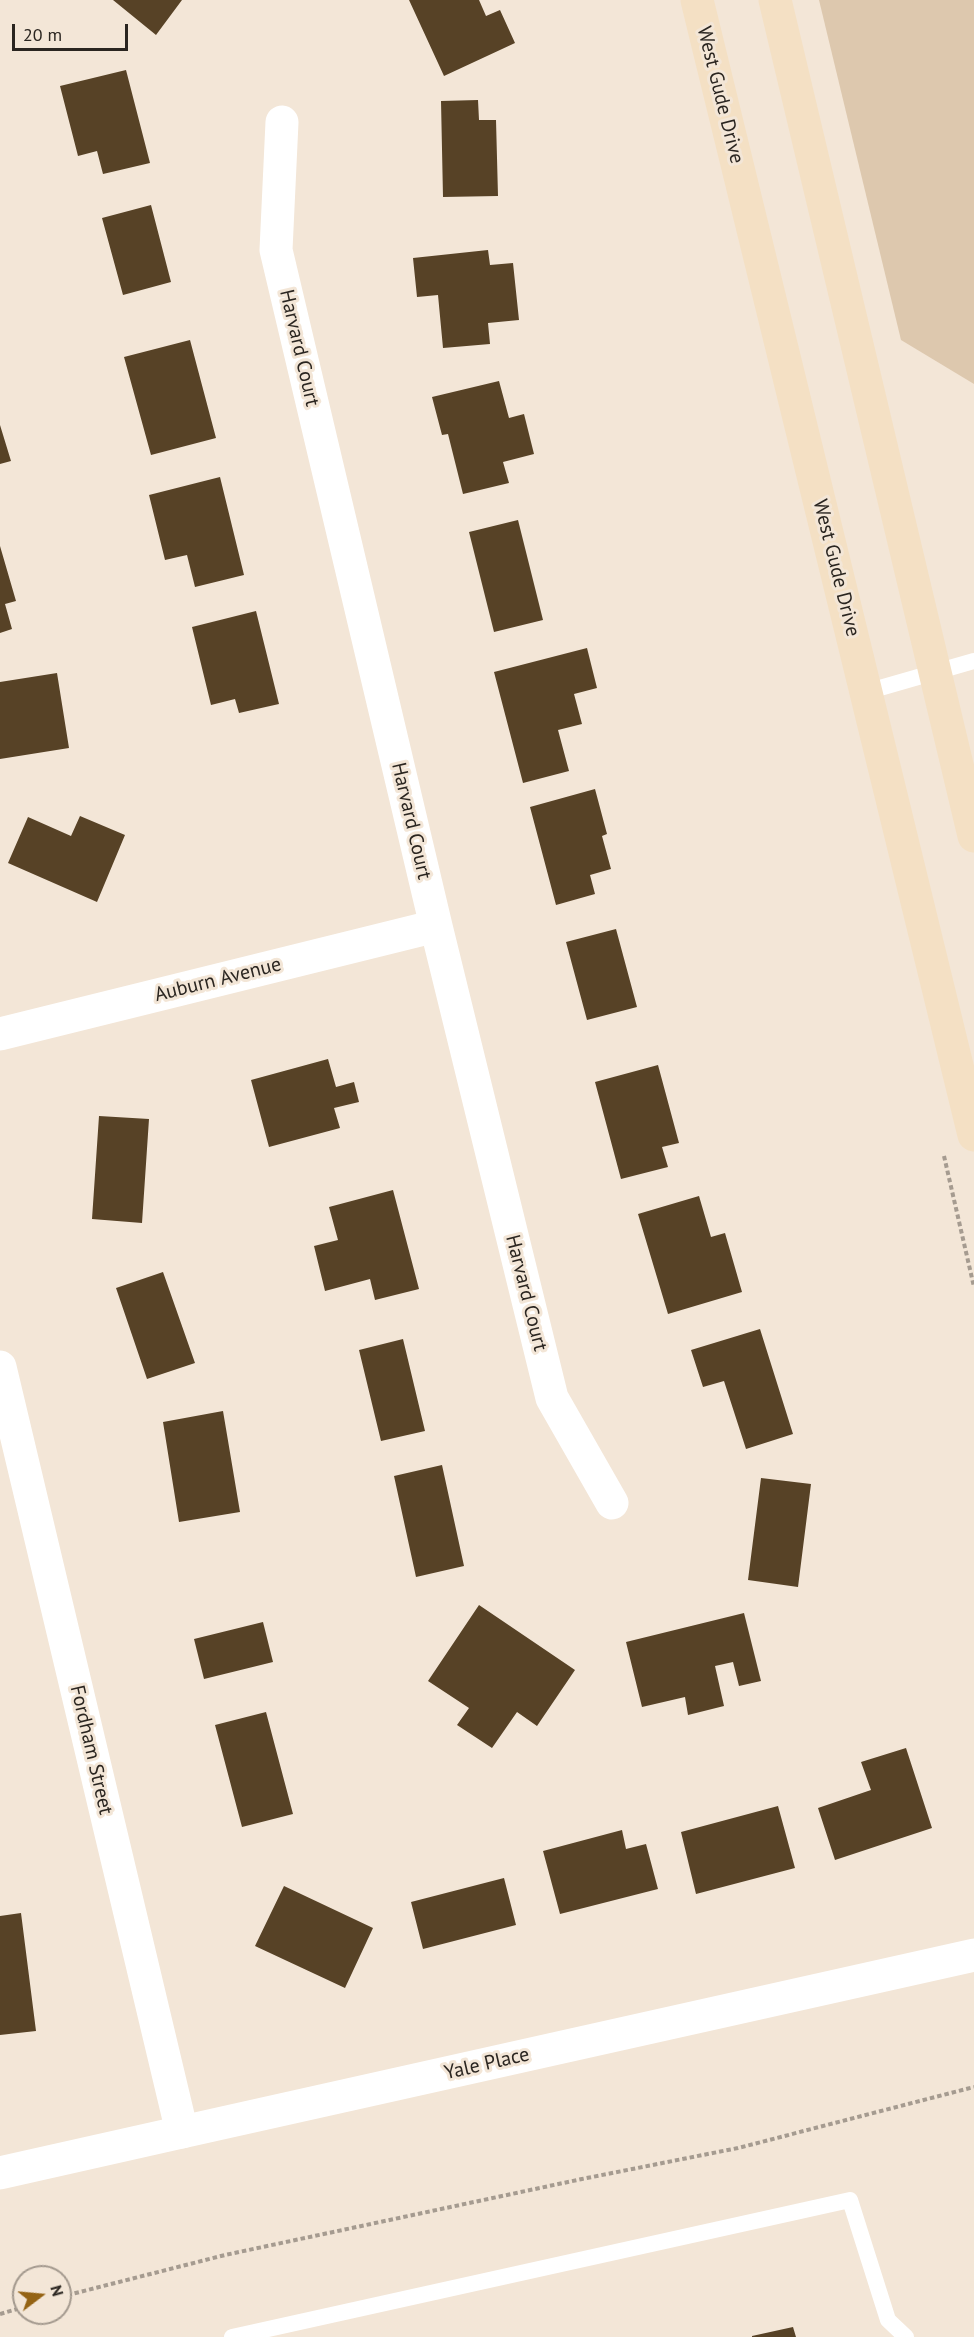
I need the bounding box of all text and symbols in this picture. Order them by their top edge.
scale bar [15,12,130,50]
text: 20 m [23,23,62,46]
street label: West Gude Drive [691,24,749,166]
street label: Harvard Court [274,287,324,409]
street label: West Gude Drive [807,497,865,639]
street label: Harvard Court [386,760,436,882]
street label: Auburn Avenue [152,953,284,1007]
street label: Harvard Court [500,1232,552,1354]
street label: Fordham Street [64,1683,118,1817]
street label: Yale Place [442,2043,532,2085]
north arrow [12,2265,72,2325]
text: N [46,2283,68,2298]

